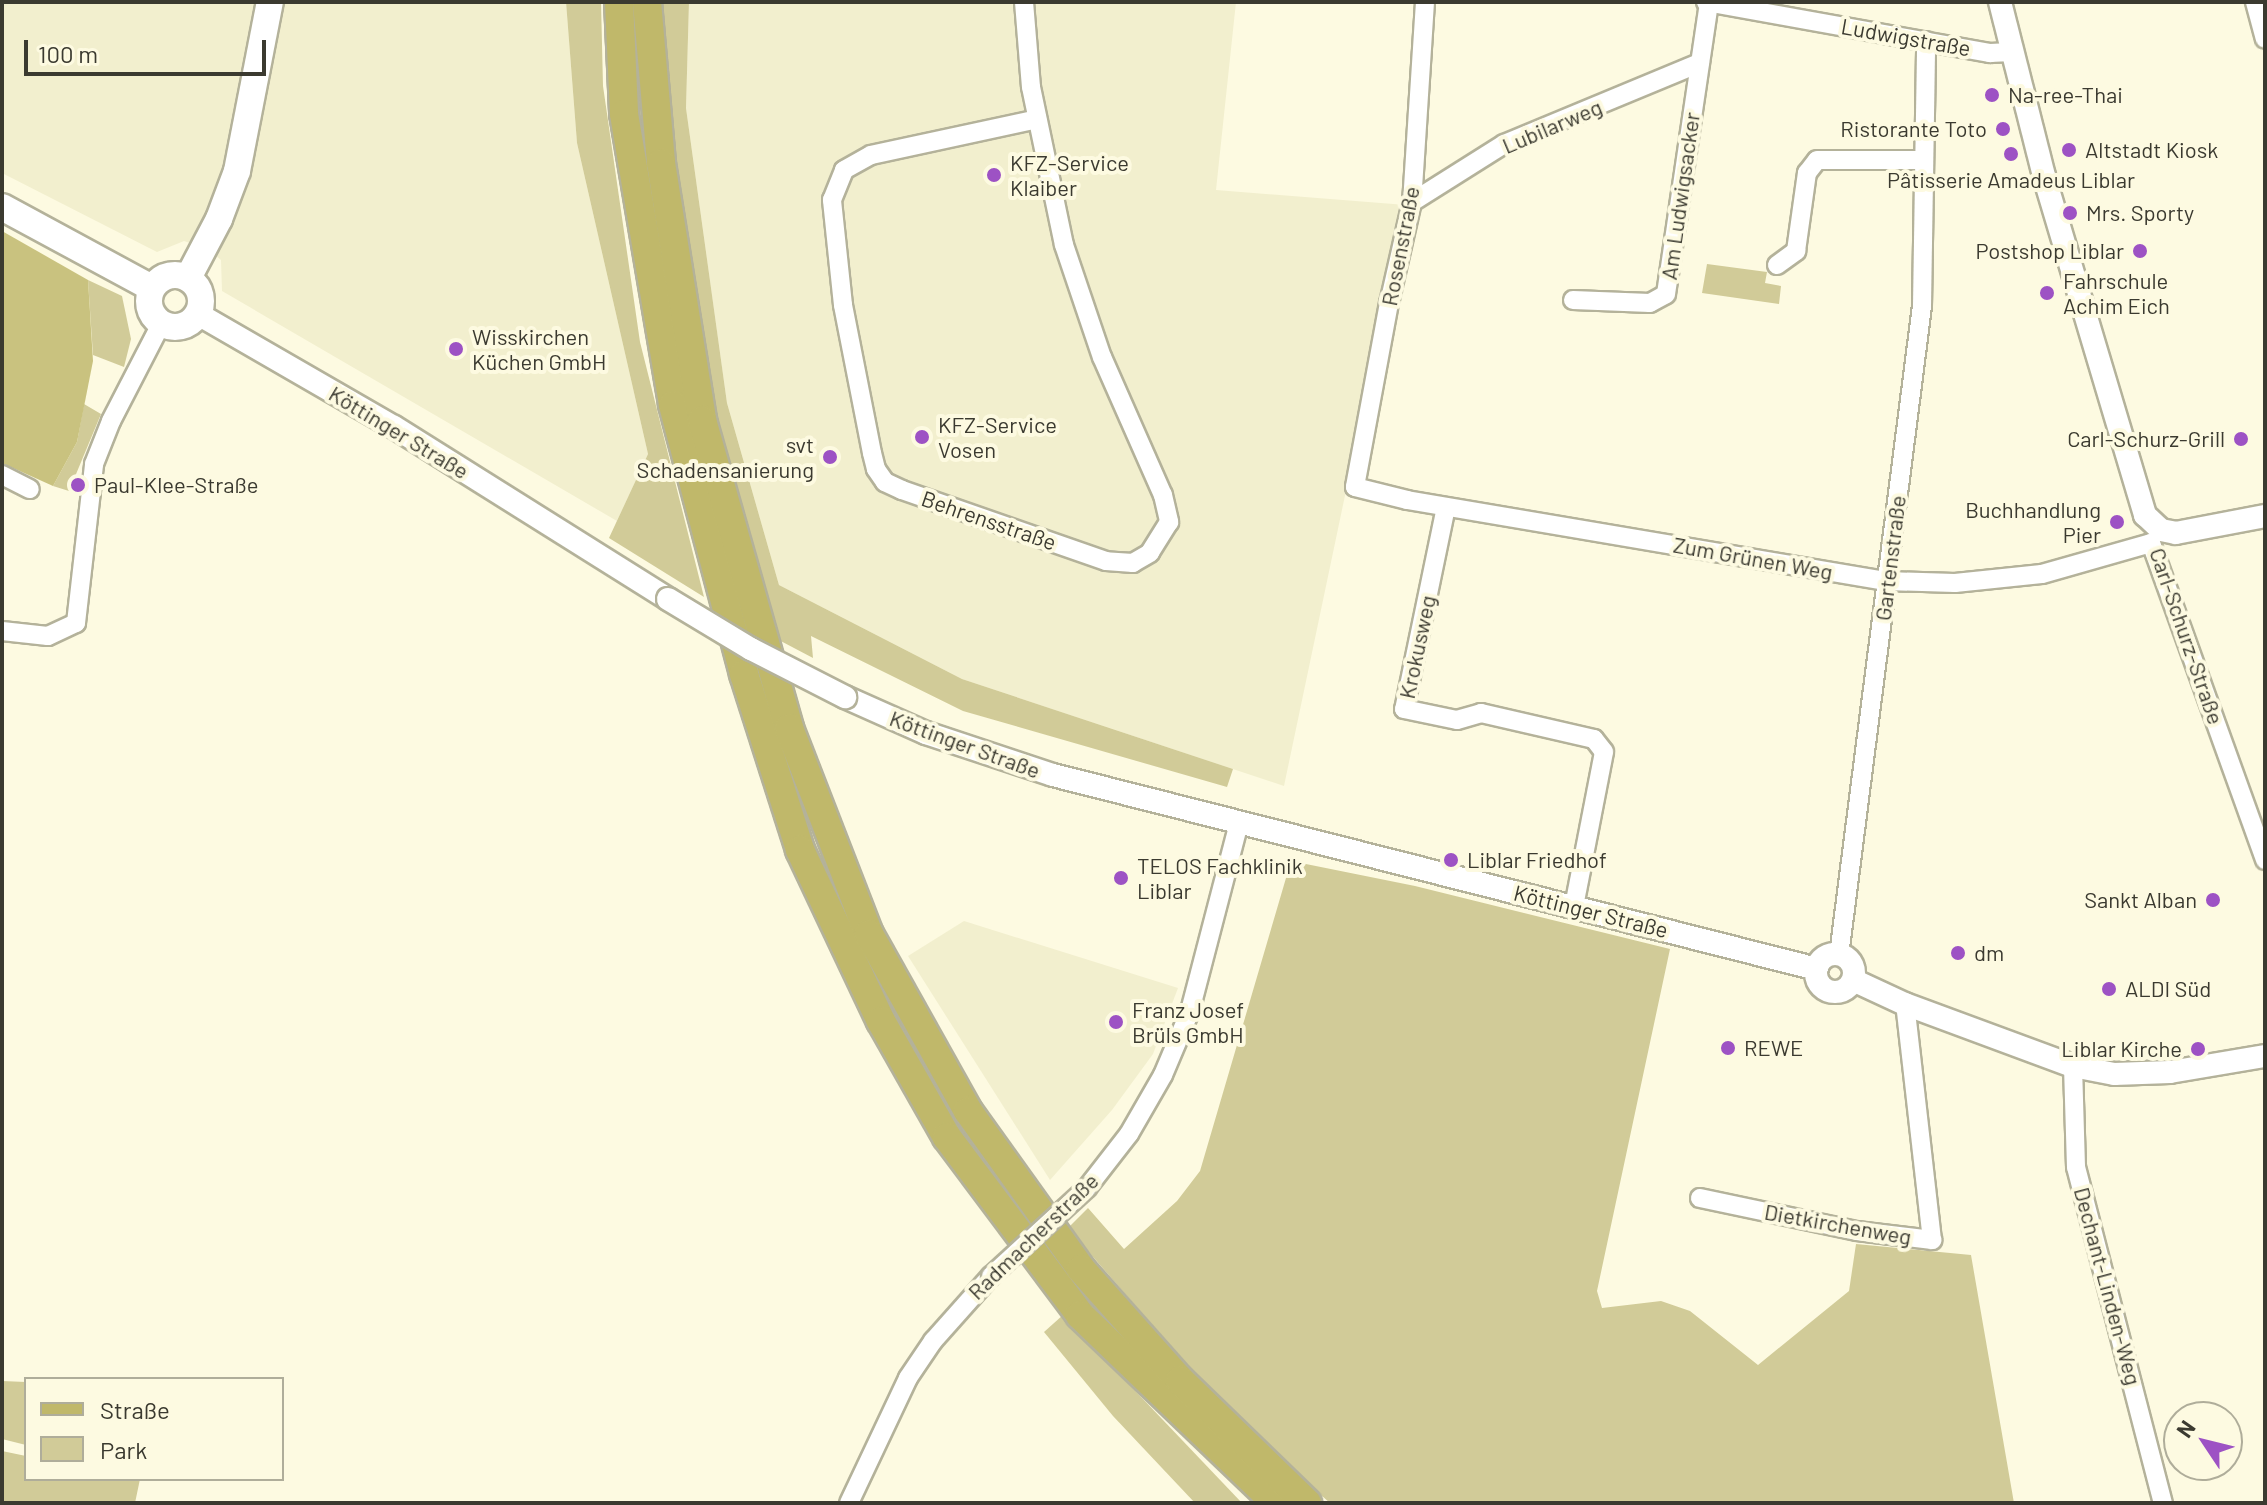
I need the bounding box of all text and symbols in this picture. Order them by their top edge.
street label: Ludwigstraße [1839,13,1973,61]
scale bar [28,24,270,74]
text: 100 m [38,39,98,68]
place label: Na-ree-Thai [2008,82,2123,108]
marker: Na-ree-Thai [1983,86,2001,104]
street label: Lubilarweg [1498,93,1606,159]
street label: Am Ludwigsacker [1655,111,1705,281]
place label: Ristorante Toto [1840,116,1987,142]
marker: Ristorante Toto [1994,120,2012,138]
place label: Altstadt Kiosk [2085,137,2218,163]
marker: Altstadt Kiosk [2060,141,2078,159]
marker: Pâtisserie Amadeus Liblar [2002,145,2020,163]
place label: KFZ-Service Klaiber [1010,149,1129,200]
marker: KFZ-Service Klaiber [985,166,1003,184]
place label: Pâtisserie Amadeus Liblar [1887,167,2135,193]
street label: Rosenstraße [1375,184,1425,308]
place label: Mrs. Sporty [2086,200,2194,226]
marker: Mrs. Sporty [2061,204,2079,222]
place label: Postshop Liblar [1976,238,2124,264]
marker: Postshop Liblar [2131,242,2149,260]
place label: Fahrschule Achim Eich [2063,267,2170,318]
marker: Fahrschule Achim Eich [2038,284,2056,302]
place label: Wisskirchen Küchen GmbH [472,323,606,374]
marker: Wisskirchen Küchen GmbH [447,340,465,358]
street label: Köttinger Straße [324,380,474,484]
place label: KFZ-Service Vosen [938,411,1057,462]
place label: Carl-Schurz-Grill [2067,426,2225,452]
marker: KFZ-Service Vosen [913,428,931,446]
marker: Carl-Schurz-Grill [2232,430,2250,448]
place label: svt Schadensanierung [637,431,814,482]
marker: svt Schadensanierung [821,448,839,466]
place label: Paul-Klee-Straße [94,472,258,498]
marker: Paul-Klee-Straße [69,476,87,494]
street label: Behrensstraße [918,485,1060,555]
street label: Gartenstraße [1869,494,1911,622]
place label: Buchhandlung Pier [1965,496,2101,548]
marker: Buchhandlung Pier [2108,513,2126,531]
street label: Zum Grünen Weg [1671,531,1835,585]
street label: Carl-Schurz-Straße [2144,544,2230,728]
street label: Krokusweg [1393,593,1441,701]
street label: Köttinger Straße [886,705,1044,783]
place label: Liblar Friedhof [1467,847,1607,873]
marker: Liblar Friedhof [1442,851,1460,869]
place label: TELOS Fachklinik Liblar [1137,852,1303,904]
marker: TELOS Fachklinik Liblar [1112,869,1130,887]
street label: Köttinger Straße [1511,879,1671,943]
place label: Sankt Alban [2084,887,2197,913]
marker: Sankt Alban [2204,891,2222,909]
place label: dm [1974,940,2004,966]
marker: dm [1949,944,1967,962]
place label: ALDI Süd [2125,976,2211,1002]
marker: ALDI Süd [2100,980,2118,998]
place label: Franz Josef Brüls GmbH [1132,996,1244,1048]
marker: Franz Josef Brüls GmbH [1107,1013,1125,1031]
place label: REWE [1744,1035,1803,1061]
place label: Liblar Kirche [2061,1036,2182,1062]
marker: REWE [1719,1039,1737,1057]
marker: Liblar Kirche [2189,1040,2207,1058]
street label: Radmacherstraße [962,1167,1104,1305]
street label: Dechant-Linden-Weg [2069,1184,2147,1388]
street label: Dietkirchenweg [1762,1198,1914,1250]
legend [24,1377,284,1481]
text: Straße [100,1395,170,1424]
north arrow [2163,1401,2243,1481]
text: N [2170,1415,2200,1442]
text: Park [100,1435,147,1464]

